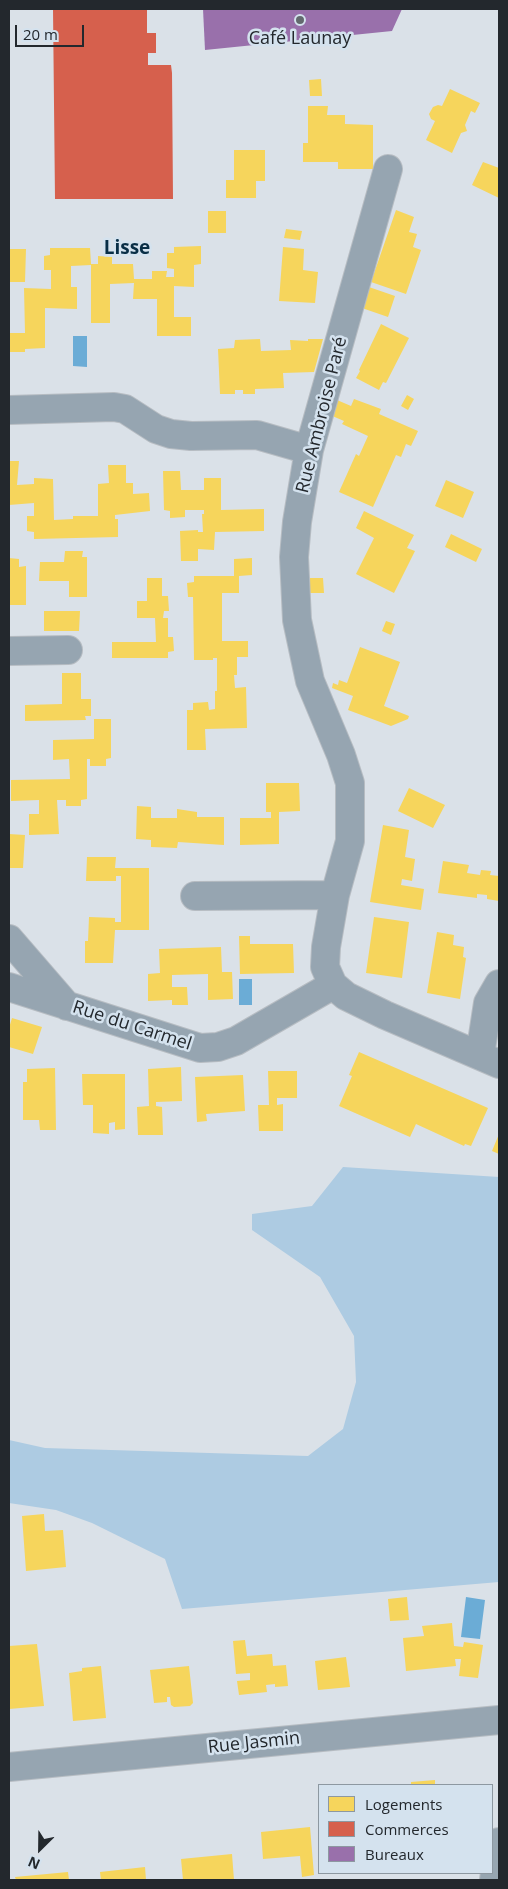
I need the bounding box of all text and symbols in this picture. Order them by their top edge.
marker: Café Launay [294,14,306,26]
scale bar [18,15,86,47]
text: 20 m [23,24,58,44]
place label: Café Launay [249,28,351,50]
district label: Lisse [104,238,150,260]
street label: Rue Ambroise Paré [292,335,352,495]
street label: Rue du Carmel [70,997,194,1055]
street label: Rue Jasmin [207,1727,301,1759]
legend [318,1784,493,1874]
text: Logements [365,1794,442,1814]
text: Commerces [365,1819,449,1839]
north arrow [15,1824,65,1874]
text: Bureaux [365,1844,424,1864]
text: N [25,1852,43,1874]

